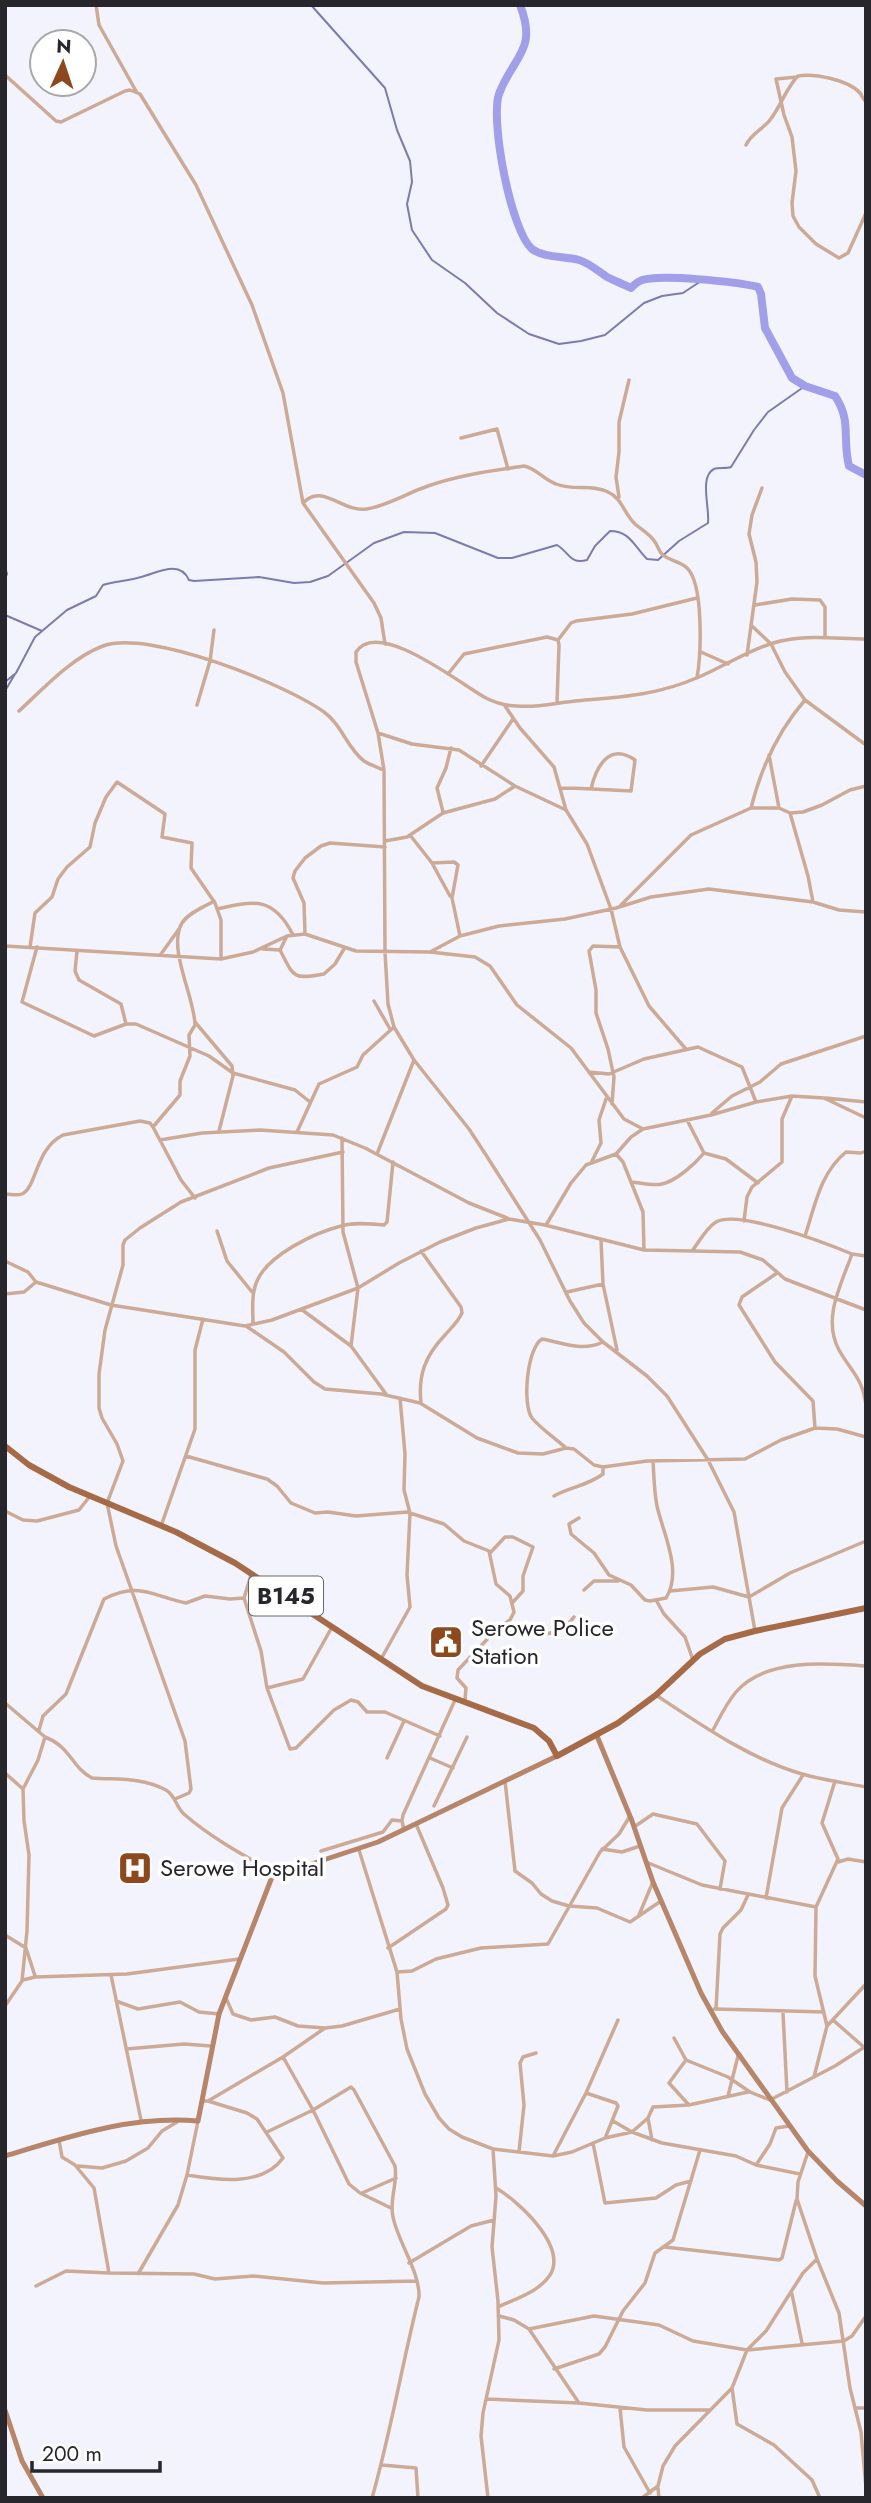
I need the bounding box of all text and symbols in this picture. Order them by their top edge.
north arrow [28,28,98,98]
text: N [56,33,72,60]
road number: B145 [249,1576,323,1616]
place label: Serowe Police Station [471,1610,614,1673]
public building icon: Serowe Police Station [427,1623,465,1661]
hospital icon: Serowe Hospital [116,1849,154,1887]
place label: Serowe Hospital [160,1850,324,1885]
scale bar [32,2430,159,2474]
text: 200 m [42,2439,102,2469]

